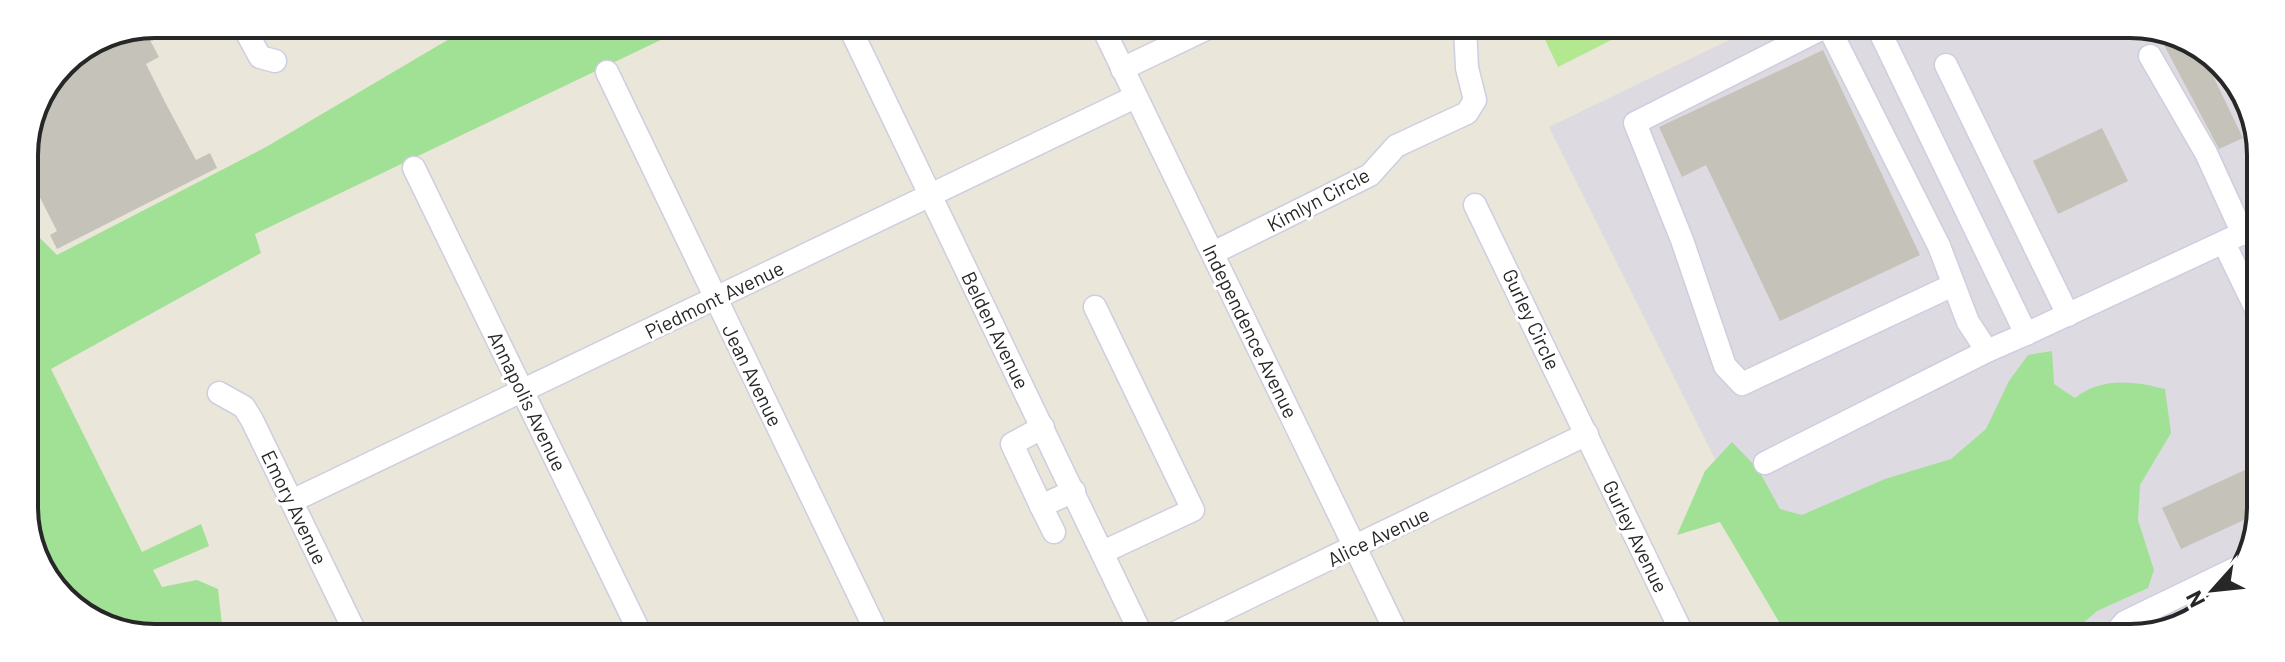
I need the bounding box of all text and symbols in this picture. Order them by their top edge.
street label: Kimlyn Circle [1263,162,1373,236]
street label: Independence Avenue [1198,240,1304,422]
street label: Piedmont Avenue [641,255,787,343]
street label: Gurley Circle [1498,265,1566,373]
street label: Belden Avenue [957,267,1035,393]
street label: Jean Avenue [718,320,788,430]
street label: Annapolis Avenue [484,327,572,475]
street label: Emory Avenue [257,446,333,568]
street label: Gurley Avenue [1598,476,1674,596]
street label: Alice Avenue [1323,501,1433,571]
north arrow [2173,550,2253,630]
text: N [2179,587,2209,612]

